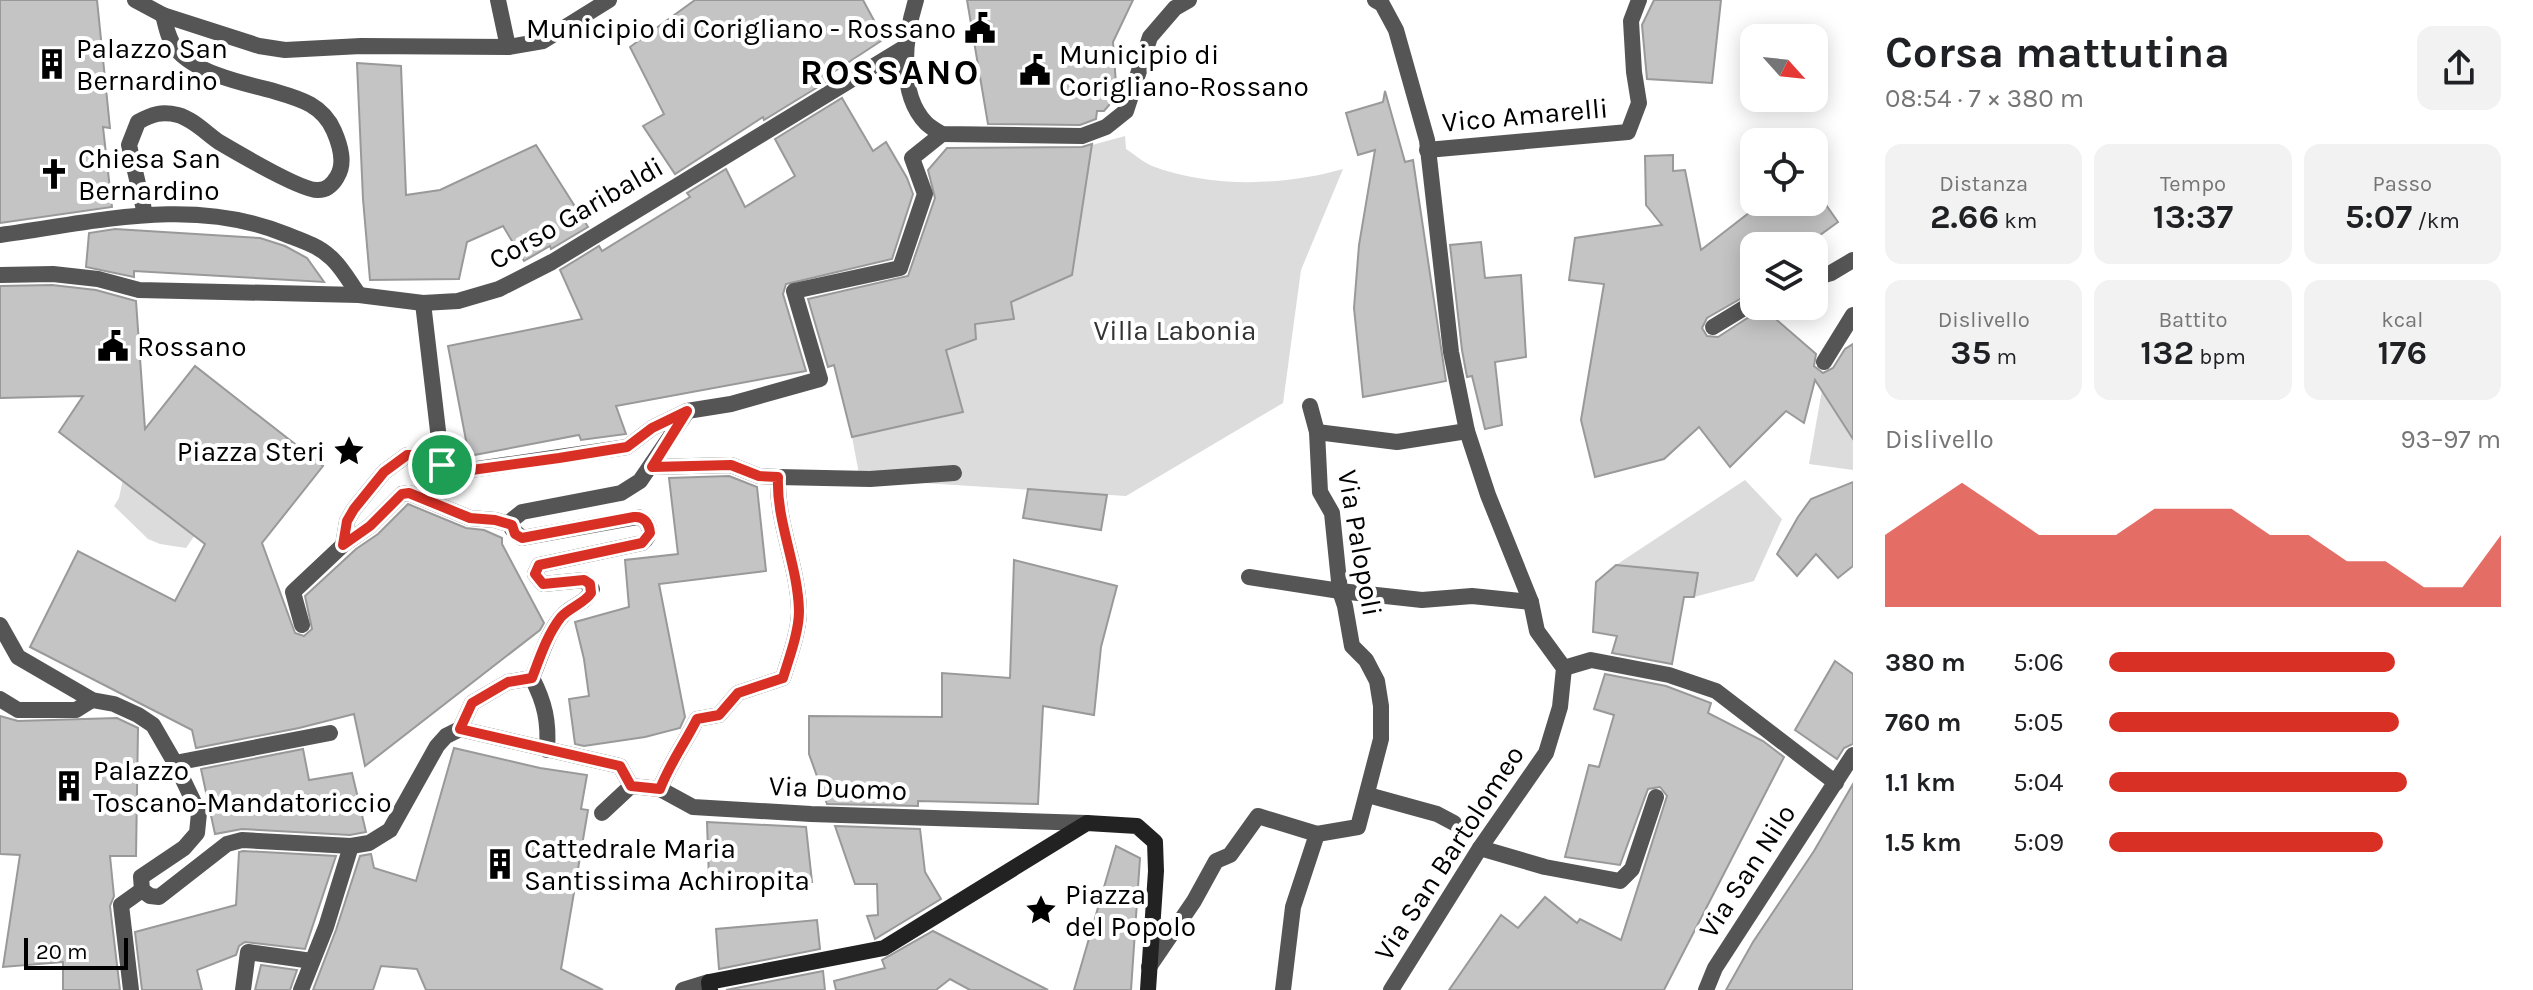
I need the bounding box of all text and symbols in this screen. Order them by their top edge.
public building icon: Municipio di Corigliano - Rossano [963,11,997,45]
place label: Municipio di Corigliano - Rossano [526,12,956,45]
north arrow [1740,24,1828,112]
map controls [1740,24,1828,320]
button: share [2417,26,2501,110]
text: Corsa mattutina [1885,27,2230,78]
place label: Palazzo San Bernardino [76,32,228,97]
place label: Municipio di Corigliano-Rossano [1059,38,1309,103]
building icon: Palazzo San Bernardino [35,47,69,81]
district label: ROSSANO [800,51,980,93]
public building icon: Municipio di Corigliano-Rossano [1018,53,1052,87]
text: 08:54 · 7 × 380 m [1885,83,2084,114]
street label: Vico Amarelli [1441,91,1609,139]
button: locate [1740,128,1828,216]
place label: Chiesa San Bernardino [78,142,221,207]
street label: Corso Garibaldi [483,150,669,276]
church icon: Chiesa San Bernardino [37,157,71,191]
text: Distanza [1939,171,2028,197]
text: Tempo [2160,171,2226,197]
text: Passo [2373,171,2432,197]
text: 2.66 [1930,197,1999,237]
text: 13:37 [2153,197,2233,237]
text: 5:07 [2345,197,2412,237]
text: km [1999,208,2037,234]
text: /km [2412,208,2460,234]
button: layers [1740,232,1828,320]
text: Dislivello [1938,307,2030,333]
text: Battito [2158,307,2228,333]
text: kcal [2381,307,2423,333]
park label: Villa Labonia [1094,314,1256,347]
public building icon: Rossano [96,329,130,363]
place label: Rossano [137,330,247,363]
text: 35 [1950,333,1991,373]
text: 132 [2140,333,2194,373]
text: 176 [2377,333,2427,373]
text: m [1991,344,2017,370]
text: bpm [2194,344,2246,370]
text: Dislivello [1885,424,1994,455]
text: 93–97 m [2400,424,2501,455]
pin [408,431,476,499]
place icon: Piazza Steri [332,434,366,468]
place label: Piazza Steri [177,435,325,468]
icon: arrive [420,443,464,487]
street label: Via Palopoli [1331,467,1389,619]
text: 380 m [1885,647,1966,678]
text: 5:06 [2013,647,2064,678]
text: 760 m [1885,707,1961,738]
text: 5:05 [2013,707,2064,738]
street label: Via San Bartolomeo [1367,739,1531,967]
place label: Palazzo Toscano-Mandatoriccio [93,754,392,819]
text: 1.1 km [1885,767,1956,798]
text: 5:04 [2013,767,2064,798]
building icon: Palazzo Toscano-Mandatoriccio [52,769,86,803]
street label: Via Duomo [768,769,908,807]
street label: Via San Nilo [1692,798,1802,944]
text: 1.5 km [1885,827,1962,858]
text: 5:09 [2013,827,2064,858]
place label: Cattedrale Maria Santissima Achiropita [524,832,810,897]
building icon: Cattedrale Maria Santissima Achiropita [483,847,517,881]
place label: Piazza del Popolo [1065,878,1196,943]
place icon: Piazza del Popolo [1024,893,1058,927]
scale bar [24,934,128,970]
text: 20 m [36,939,88,965]

